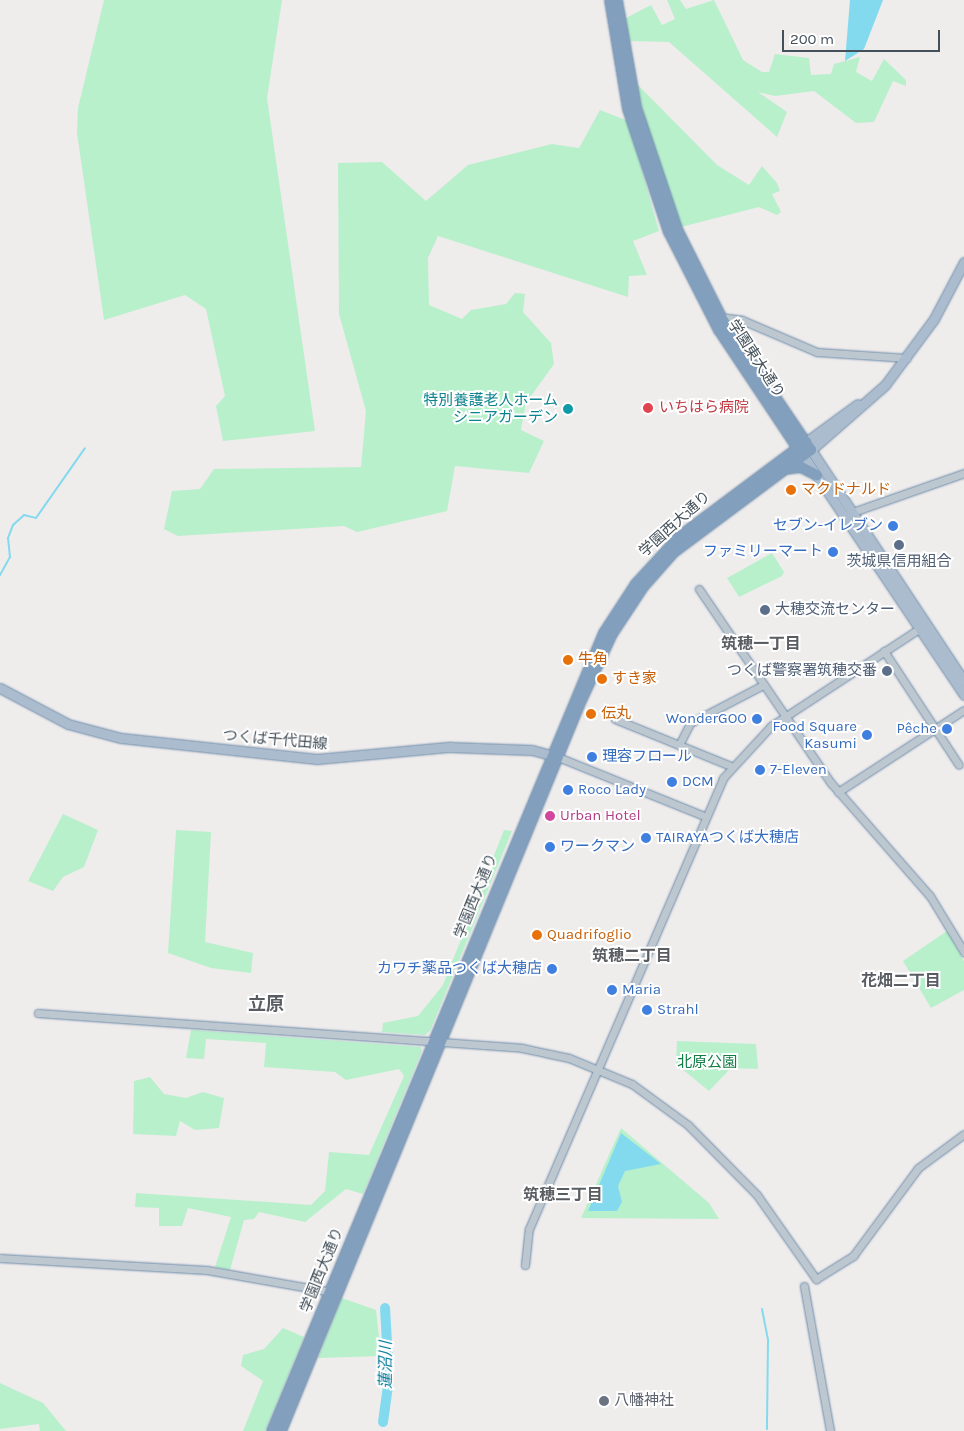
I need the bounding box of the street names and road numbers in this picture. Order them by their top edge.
street label: 学園東大通り [724,316,788,402]
street label: 学園西大通り [636,487,714,561]
street label: つくば千代田線 [222,726,328,754]
street label: 学園西大通り [451,851,501,941]
street label: 学園西大通り [297,1225,347,1315]

